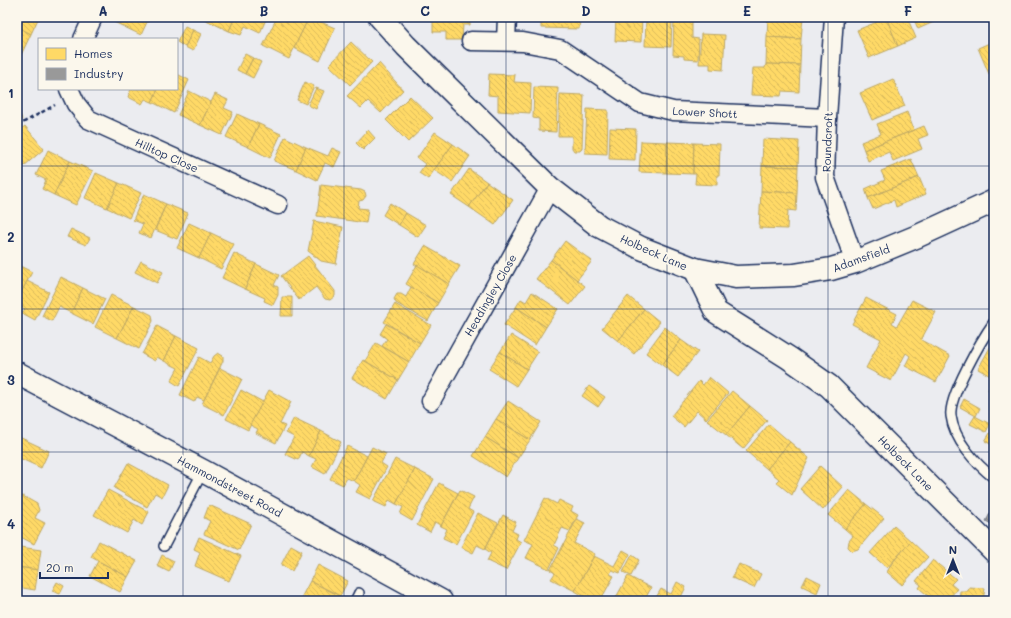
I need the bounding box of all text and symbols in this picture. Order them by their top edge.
text: A [98,2,108,19]
text: B [260,2,269,19]
text: C [420,2,430,19]
text: D [581,2,591,19]
text: E [743,2,751,19]
text: F [904,2,912,19]
legend [38,38,178,90]
text: Homes [74,45,113,61]
text: Industry [74,65,123,81]
text: 1 [8,84,14,101]
street label: Lower Shott [672,103,738,121]
street label: Roundcroft [818,111,836,172]
street label: Hilltop Close [133,134,201,176]
text: 2 [7,228,15,245]
street label: Holbeck Lane [618,230,690,274]
street label: Adamsfield [830,241,892,275]
street label: Headingley Close [460,251,520,339]
text: 3 [7,371,15,388]
street label: Holbeck Lane [875,432,937,494]
street label: Hammondstreet Road [175,452,285,520]
text: 4 [7,515,15,532]
north arrow [933,540,973,580]
text: N [949,542,957,557]
scale bar [40,554,108,580]
text: 20 m [46,559,74,575]

